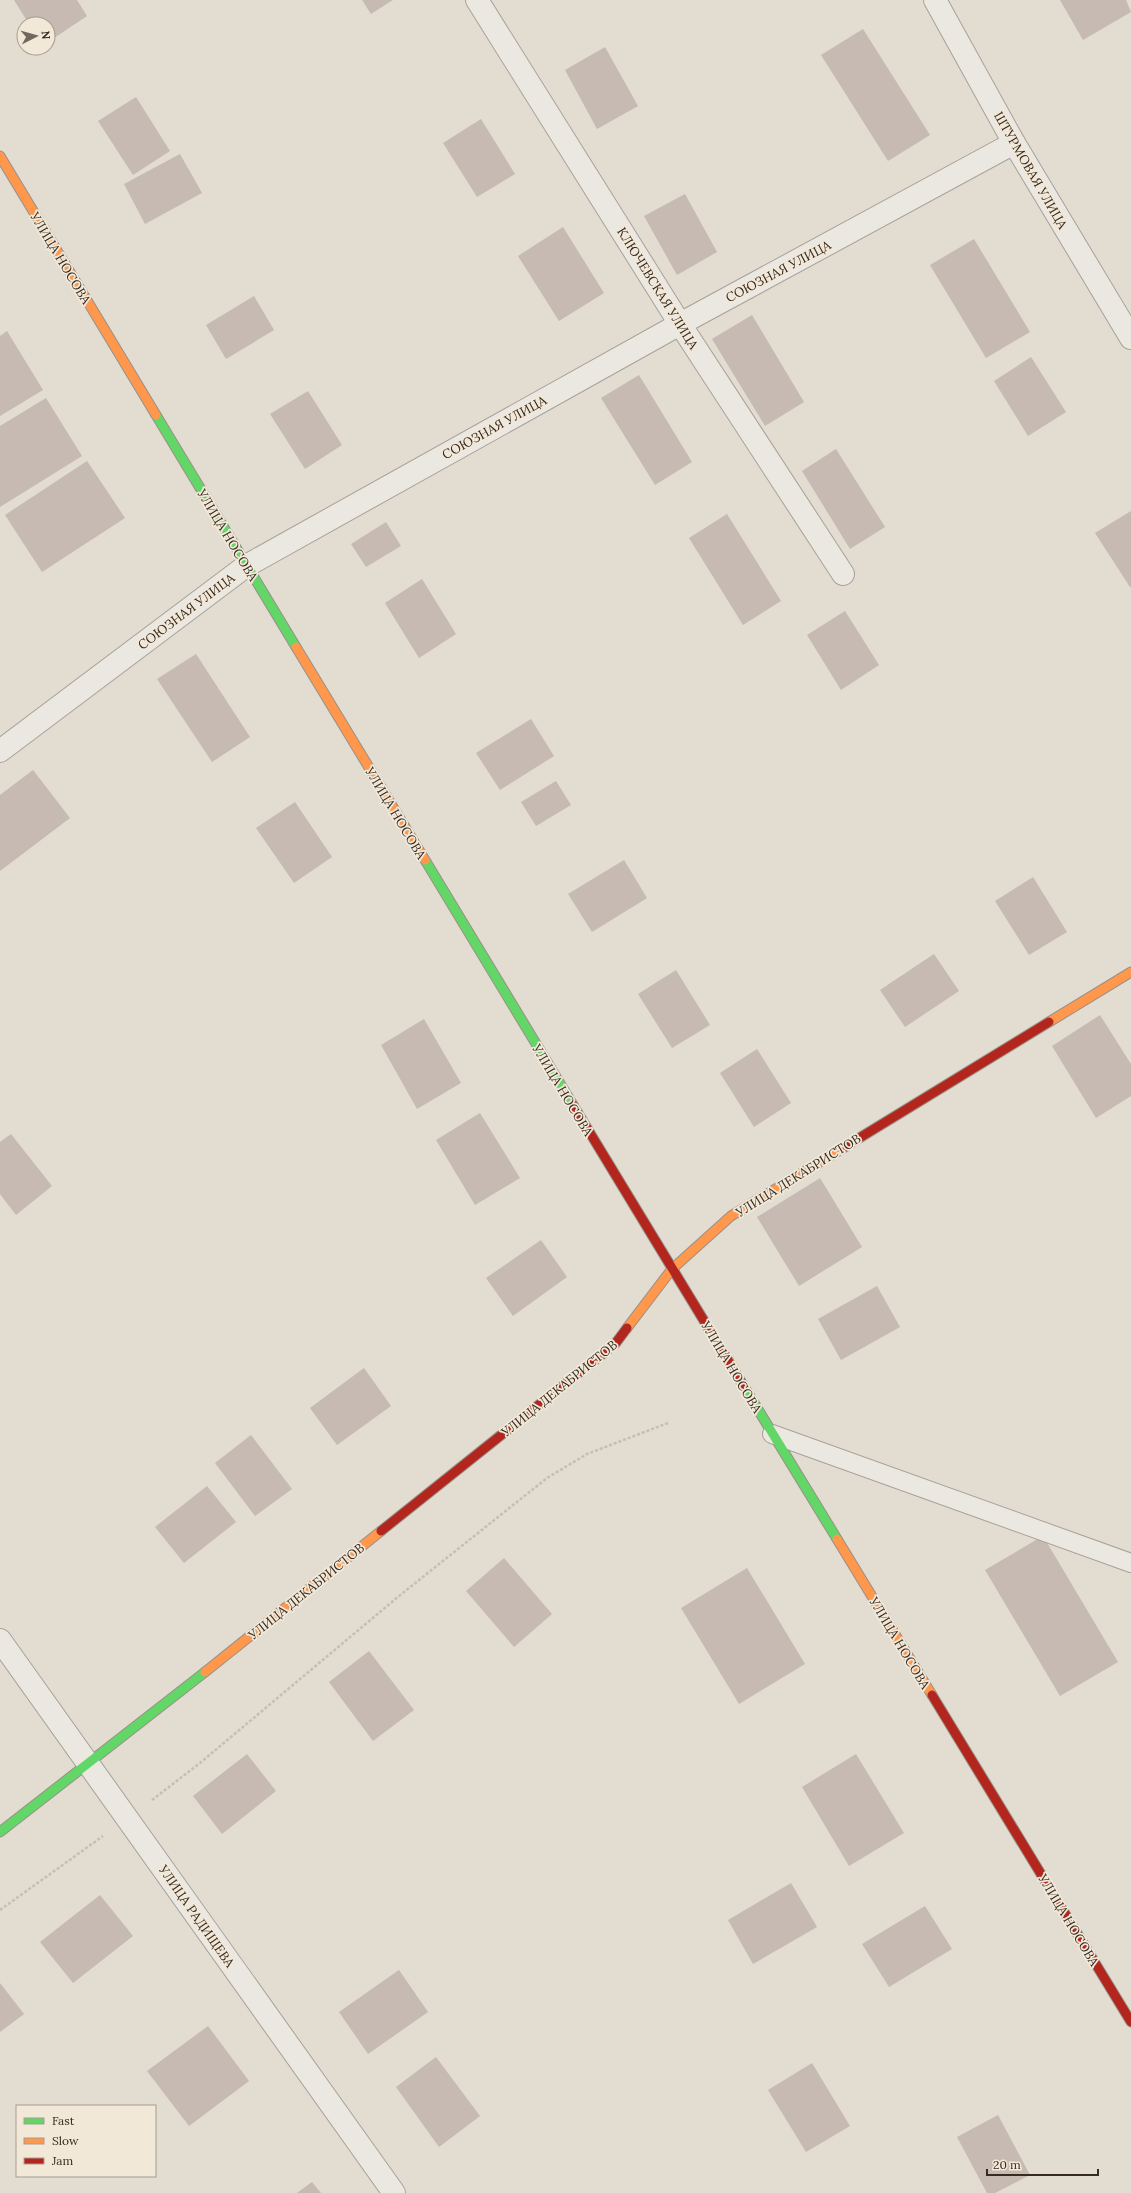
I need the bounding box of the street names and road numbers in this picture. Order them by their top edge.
street label: ШТУРМОВАЯ УЛИЦА [990,108,1072,233]
street label: УЛИЦА НОСОВА [26,208,95,308]
street label: КЛЮЧЕВСКАЯ УЛИЦА [613,224,703,353]
street label: СОЮЗНАЯ УЛИЦА [723,236,835,306]
street label: СОЮЗНАЯ УЛИЦА [439,391,550,463]
street label: УЛИЦА НОСОВА [193,485,262,585]
street label: СОЮЗНАЯ УЛИЦА [135,569,239,653]
street label: УЛИЦА НОСОВА [361,763,430,863]
street label: УЛИЦА НОСОВА [528,1040,597,1140]
street label: УЛИЦА ДЕКАБРИСТОВ [732,1130,864,1221]
street label: УЛИЦА НОСОВА [697,1317,766,1417]
street label: УЛИЦА ДЕКАБРИСТОВ [497,1336,621,1441]
street label: УЛИЦА ДЕКАБРИСТОВ [244,1539,368,1644]
street label: УЛИЦА НОСОВА [865,1593,934,1693]
street label: УЛИЦА РАДИЩЕВА [154,1861,239,1972]
street label: УЛИЦА НОСОВА [1034,1870,1103,1970]

